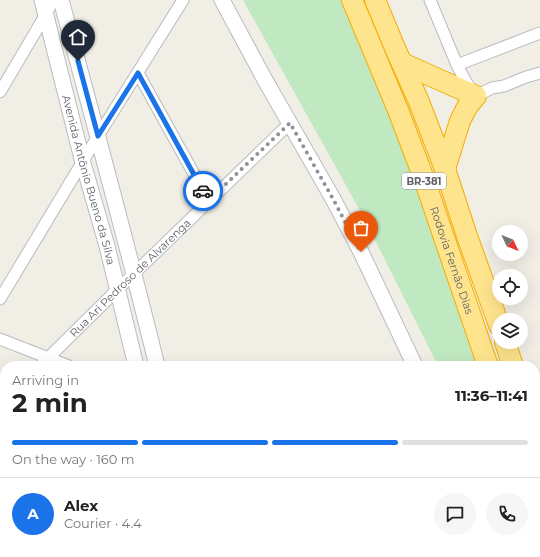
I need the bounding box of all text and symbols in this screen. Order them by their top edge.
pin [61,20,95,61]
icon: home [67,26,89,48]
street label: Avenida Antônio Bueno da Silva [59,94,118,266]
courier [183,171,223,211]
road number: BR-381 [402,173,446,189]
icon: car [192,180,214,202]
street label: Rodovia Fernão Dias [427,205,477,317]
pin [344,211,378,252]
street label: Rua Ari Pedroso de Alvarenga [67,216,194,340]
icon: bag [350,217,372,239]
north arrow [492,225,528,261]
map controls [492,225,528,349]
button: locate [492,269,528,305]
button: layers [492,313,528,349]
text: Arriving in [12,372,79,388]
text: 11:36–11:41 [455,386,528,405]
text: 2 min [12,387,88,419]
text: On the way · 160 m [12,451,135,467]
button: chat [434,493,476,535]
button: phone [486,493,528,535]
text: Alex [64,496,98,515]
text: A [27,504,39,523]
text: Courier · 4.4 [64,515,142,531]

